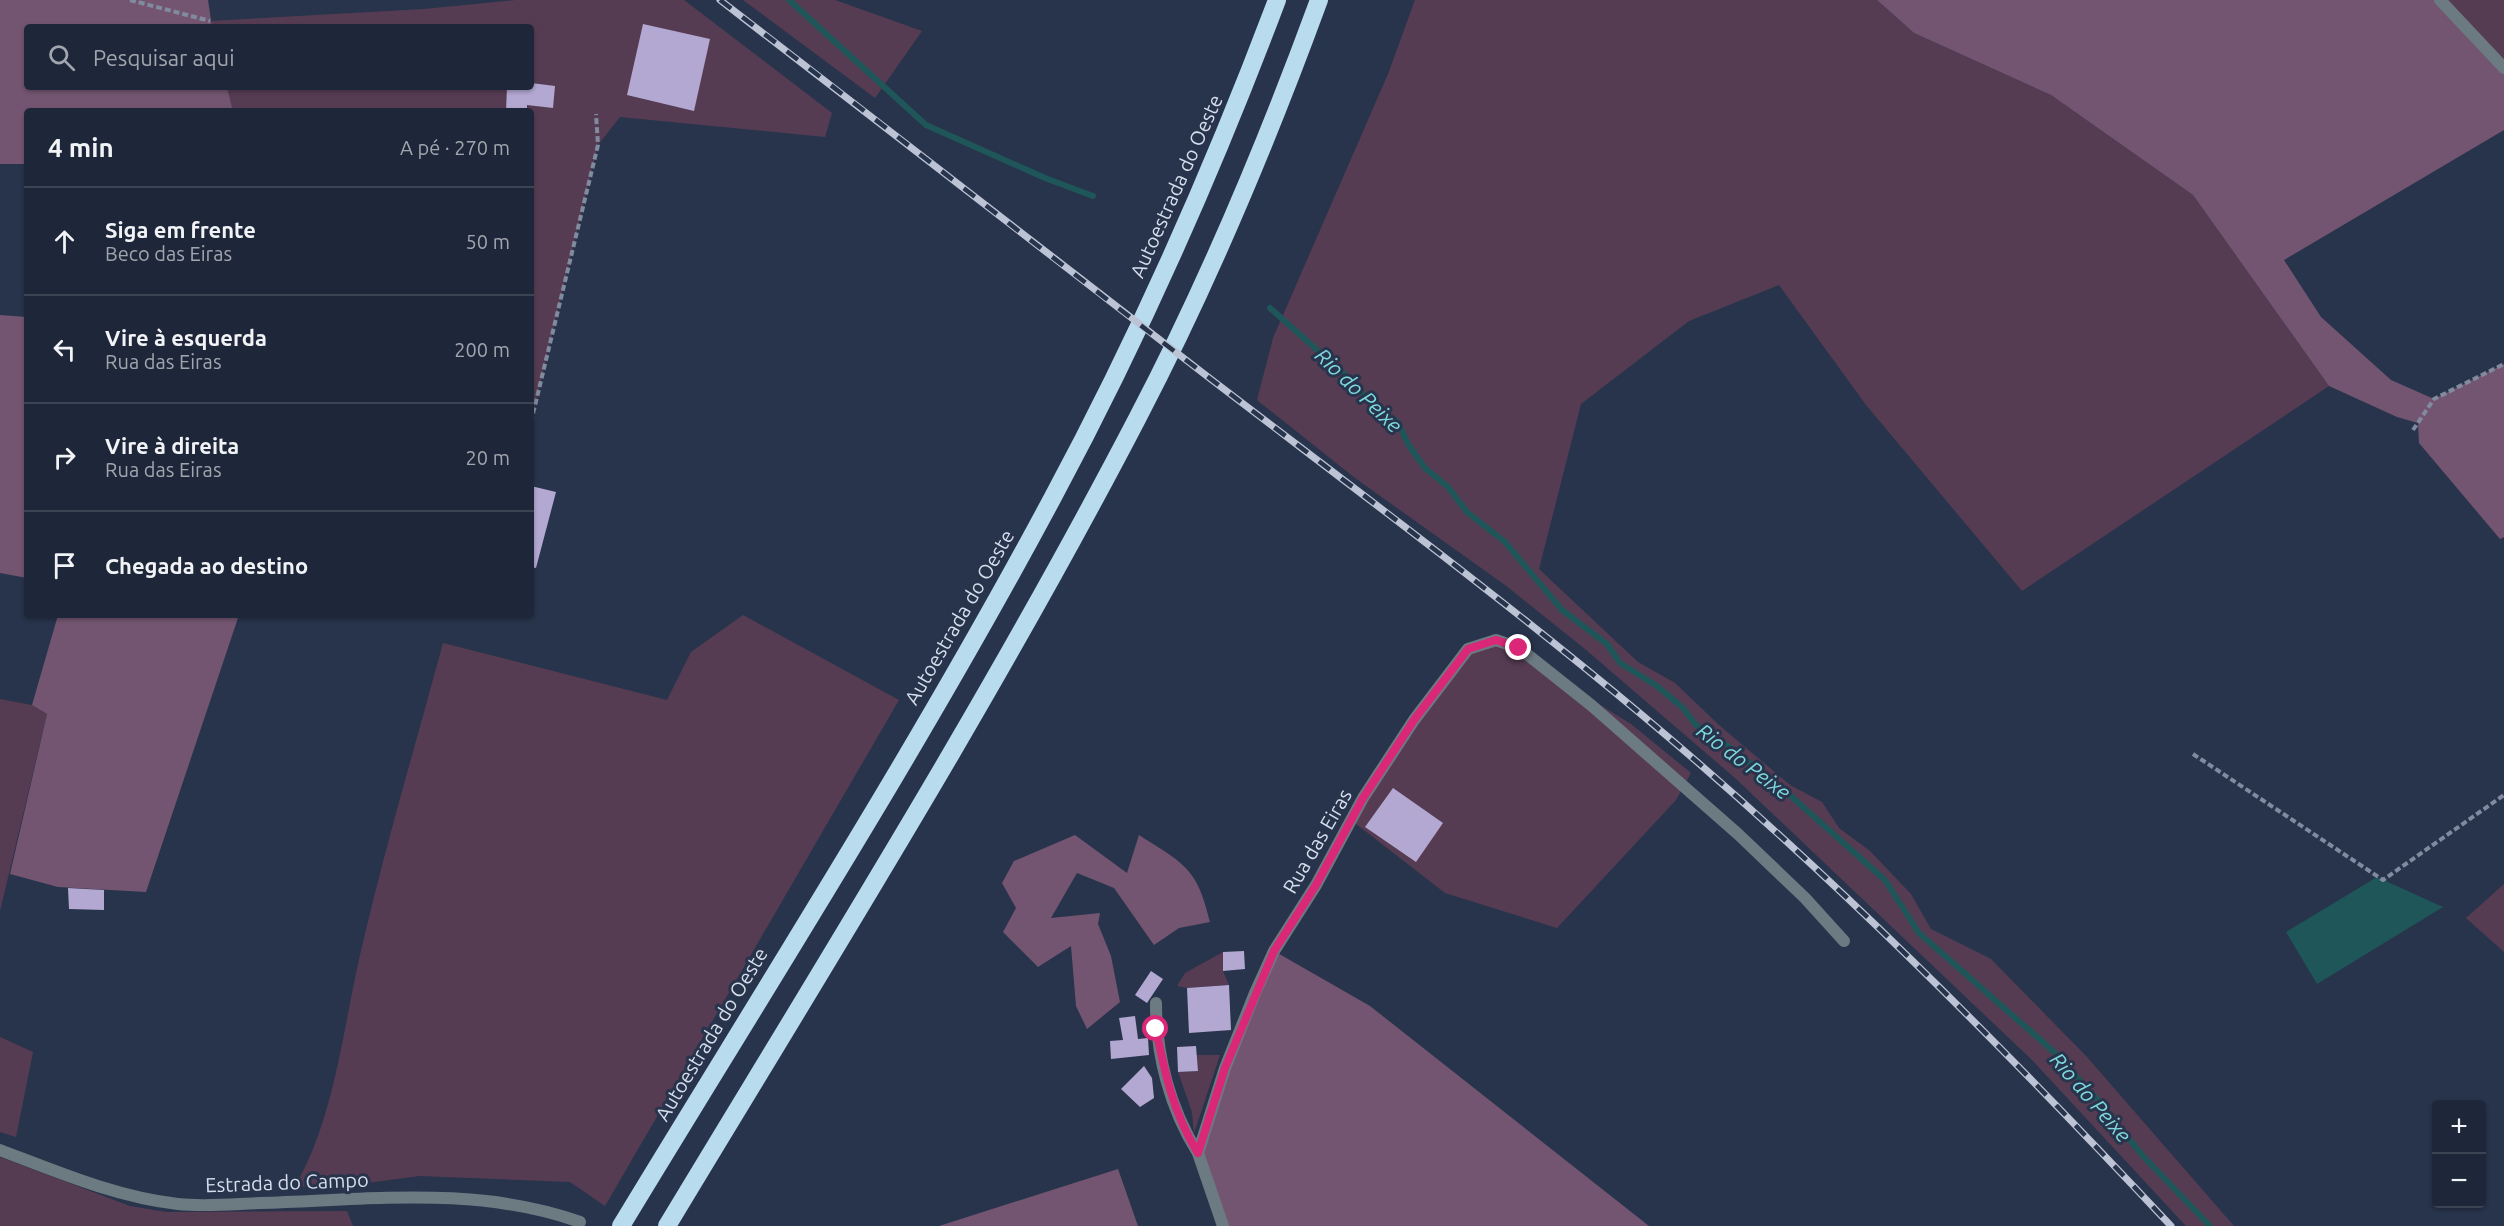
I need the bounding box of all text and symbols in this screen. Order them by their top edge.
search box [24,24,534,90]
icon: search [45,41,78,74]
text: Pesquisar aqui [93,45,235,70]
street label: Autoestrada do Oeste [1125,91,1227,281]
text: 4 min [48,133,114,162]
text: A pé · 270 m [400,136,510,159]
text: Siga em frente [105,217,256,242]
icon: ahead [48,225,81,258]
text: 50 m [466,230,510,253]
text: Beco das Eiras [105,242,232,265]
text: Vire à esquerda [105,325,267,350]
icon: left [48,333,81,366]
text: 200 m [454,338,510,361]
water label: Rio do Peixe [1311,343,1407,437]
text: Rua das Eiras [105,350,222,373]
text: Vire à direita [105,433,239,458]
icon: right [48,441,81,474]
text: 20 m [466,446,510,469]
text: Rua das Eiras [105,458,222,481]
street label: Autoestrada do Oeste [900,526,1018,708]
icon: arrive [48,549,81,582]
text: Chegada ao destino [105,553,308,578]
route end [1505,634,1531,660]
water label: Rio do Peixe [1693,718,1796,804]
street label: Rua das Eiras [1278,785,1356,897]
street label: Autoestrada do Oeste [650,943,772,1125]
route start [1142,1015,1168,1041]
water label: Rio do Peixe [2046,1047,2137,1147]
map controls [2432,1100,2486,1208]
button: + [2432,1100,2486,1154]
button: − [2432,1154,2486,1208]
street label: Estrada do Campo [205,1168,369,1196]

